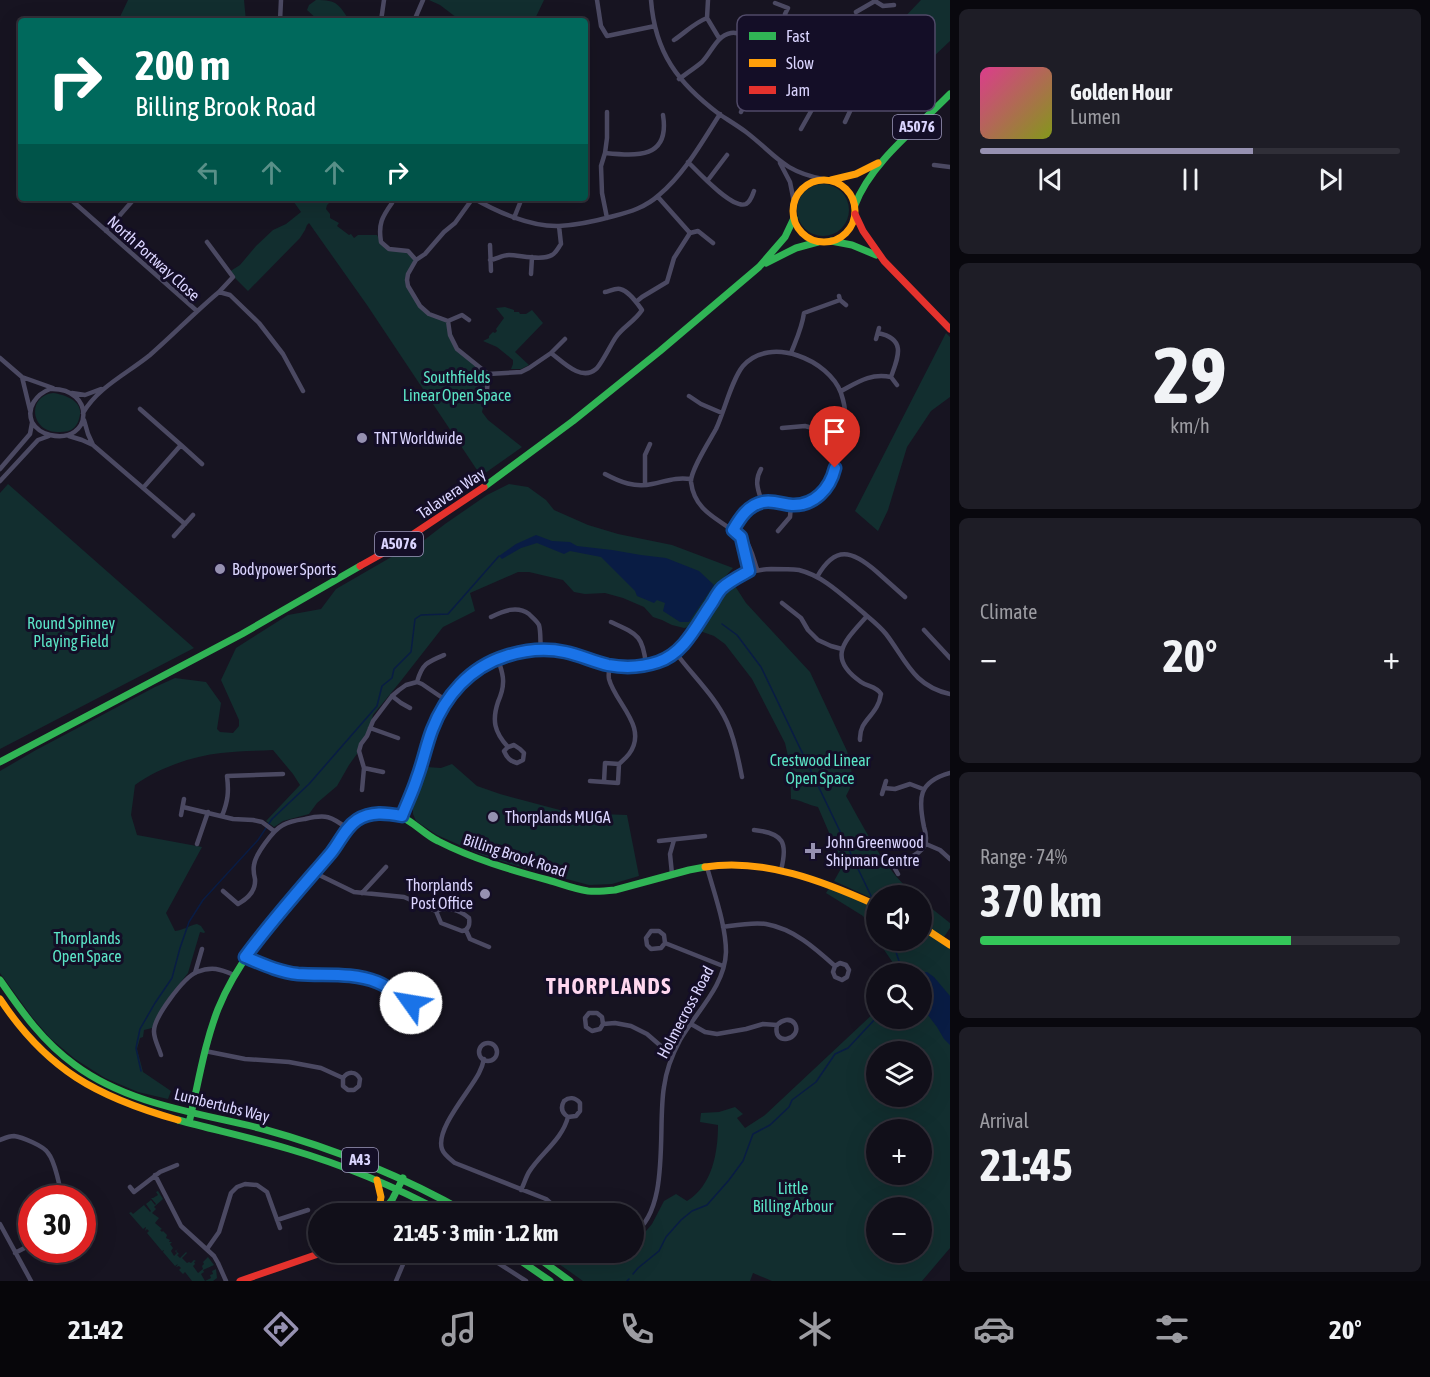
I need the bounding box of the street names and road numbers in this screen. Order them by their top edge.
road number: A5076 [893,115,941,139]
street label: North Portway Close [104,212,204,305]
street label: Talavera Way [414,464,489,523]
road number: A5076 [375,532,423,556]
street label: Billing Brook Road [461,830,569,881]
street label: Holmecross Road [653,963,717,1061]
street label: Lumbertubs Way [172,1084,272,1127]
road number: A43 [342,1148,378,1172]

